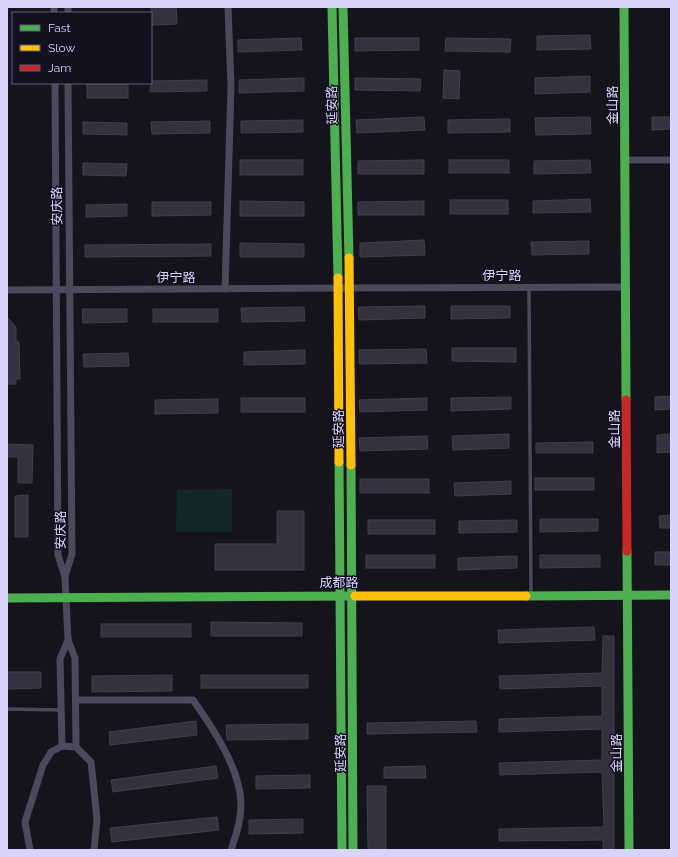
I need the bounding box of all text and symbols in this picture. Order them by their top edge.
legend [12,12,152,84]
text: Fast [48,21,71,35]
text: Slow [48,41,75,55]
text: Jam [48,61,71,75]
street label: 延安路 [324,85,340,125]
street label: 金山路 [605,85,620,125]
street label: 安庆路 [49,186,65,226]
street label: 伊宁路 [482,268,522,283]
street label: 伊宁路 [156,270,196,285]
street label: 延安路 [331,409,346,449]
street label: 金山路 [607,409,622,449]
street label: 安庆路 [53,510,68,550]
street label: 成都路 [319,575,359,590]
street label: 延安路 [333,733,348,773]
street label: 金山路 [609,733,624,773]

